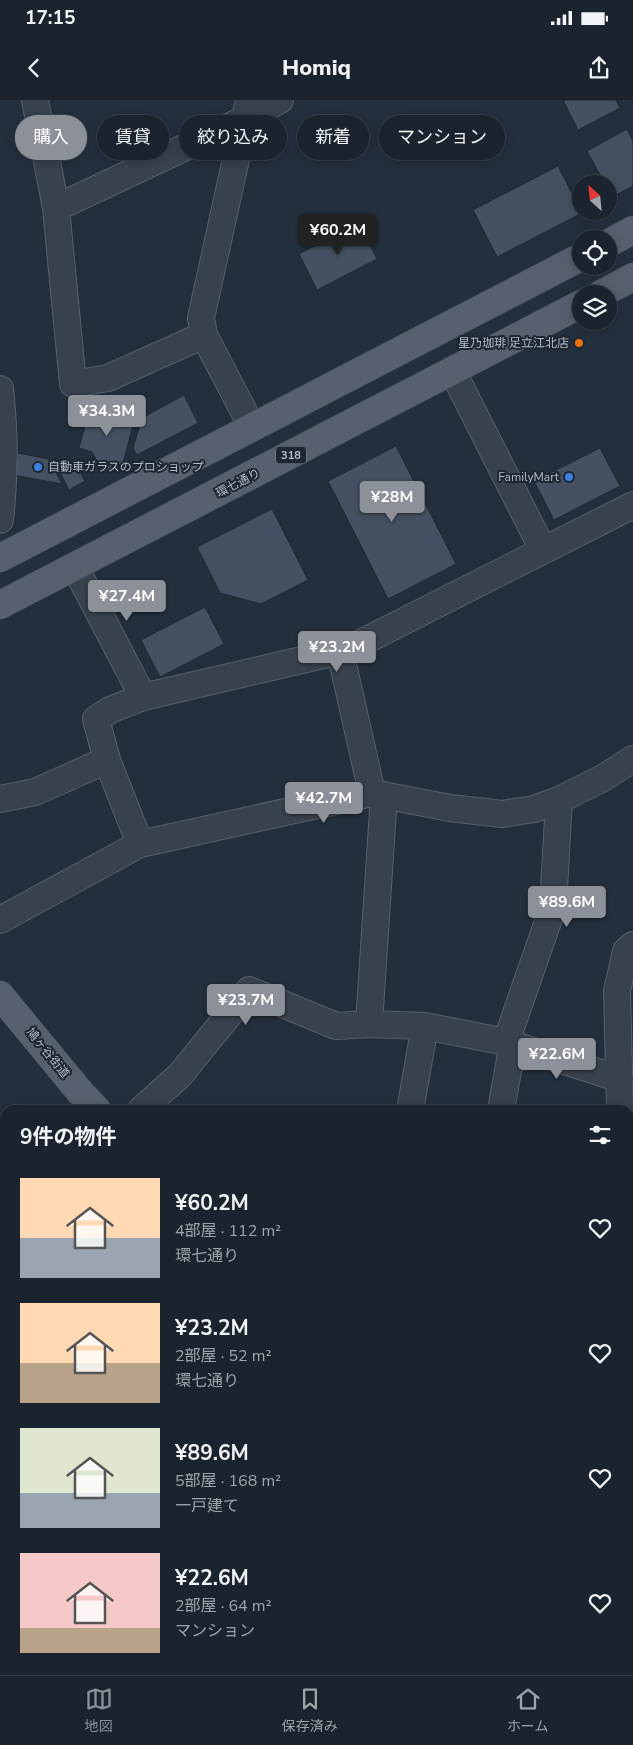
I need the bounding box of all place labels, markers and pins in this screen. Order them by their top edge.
pin: ¥60.2M [297,214,379,256]
place label: 星乃珈琲 足立江北店 [458,335,569,351]
marker: 星乃珈琲 足立江北店 [573,337,585,349]
pin: ¥34.3M [66,394,148,437]
place label: 自動車ガラスのプロショップ [48,459,204,475]
marker: 自動車ガラスのプロショップ [32,461,44,473]
place label: FamilyMart [498,469,560,485]
marker: FamilyMart [563,471,575,483]
pin: ¥28M [362,480,422,523]
pin: ¥27.4M [86,580,168,622]
pin: ¥23.2M [296,630,378,673]
pin: ¥42.7M [283,782,365,824]
pin: ¥89.6M [526,886,608,928]
pin: ¥23.7M [205,984,287,1026]
pin: ¥22.6M [516,1038,598,1080]

